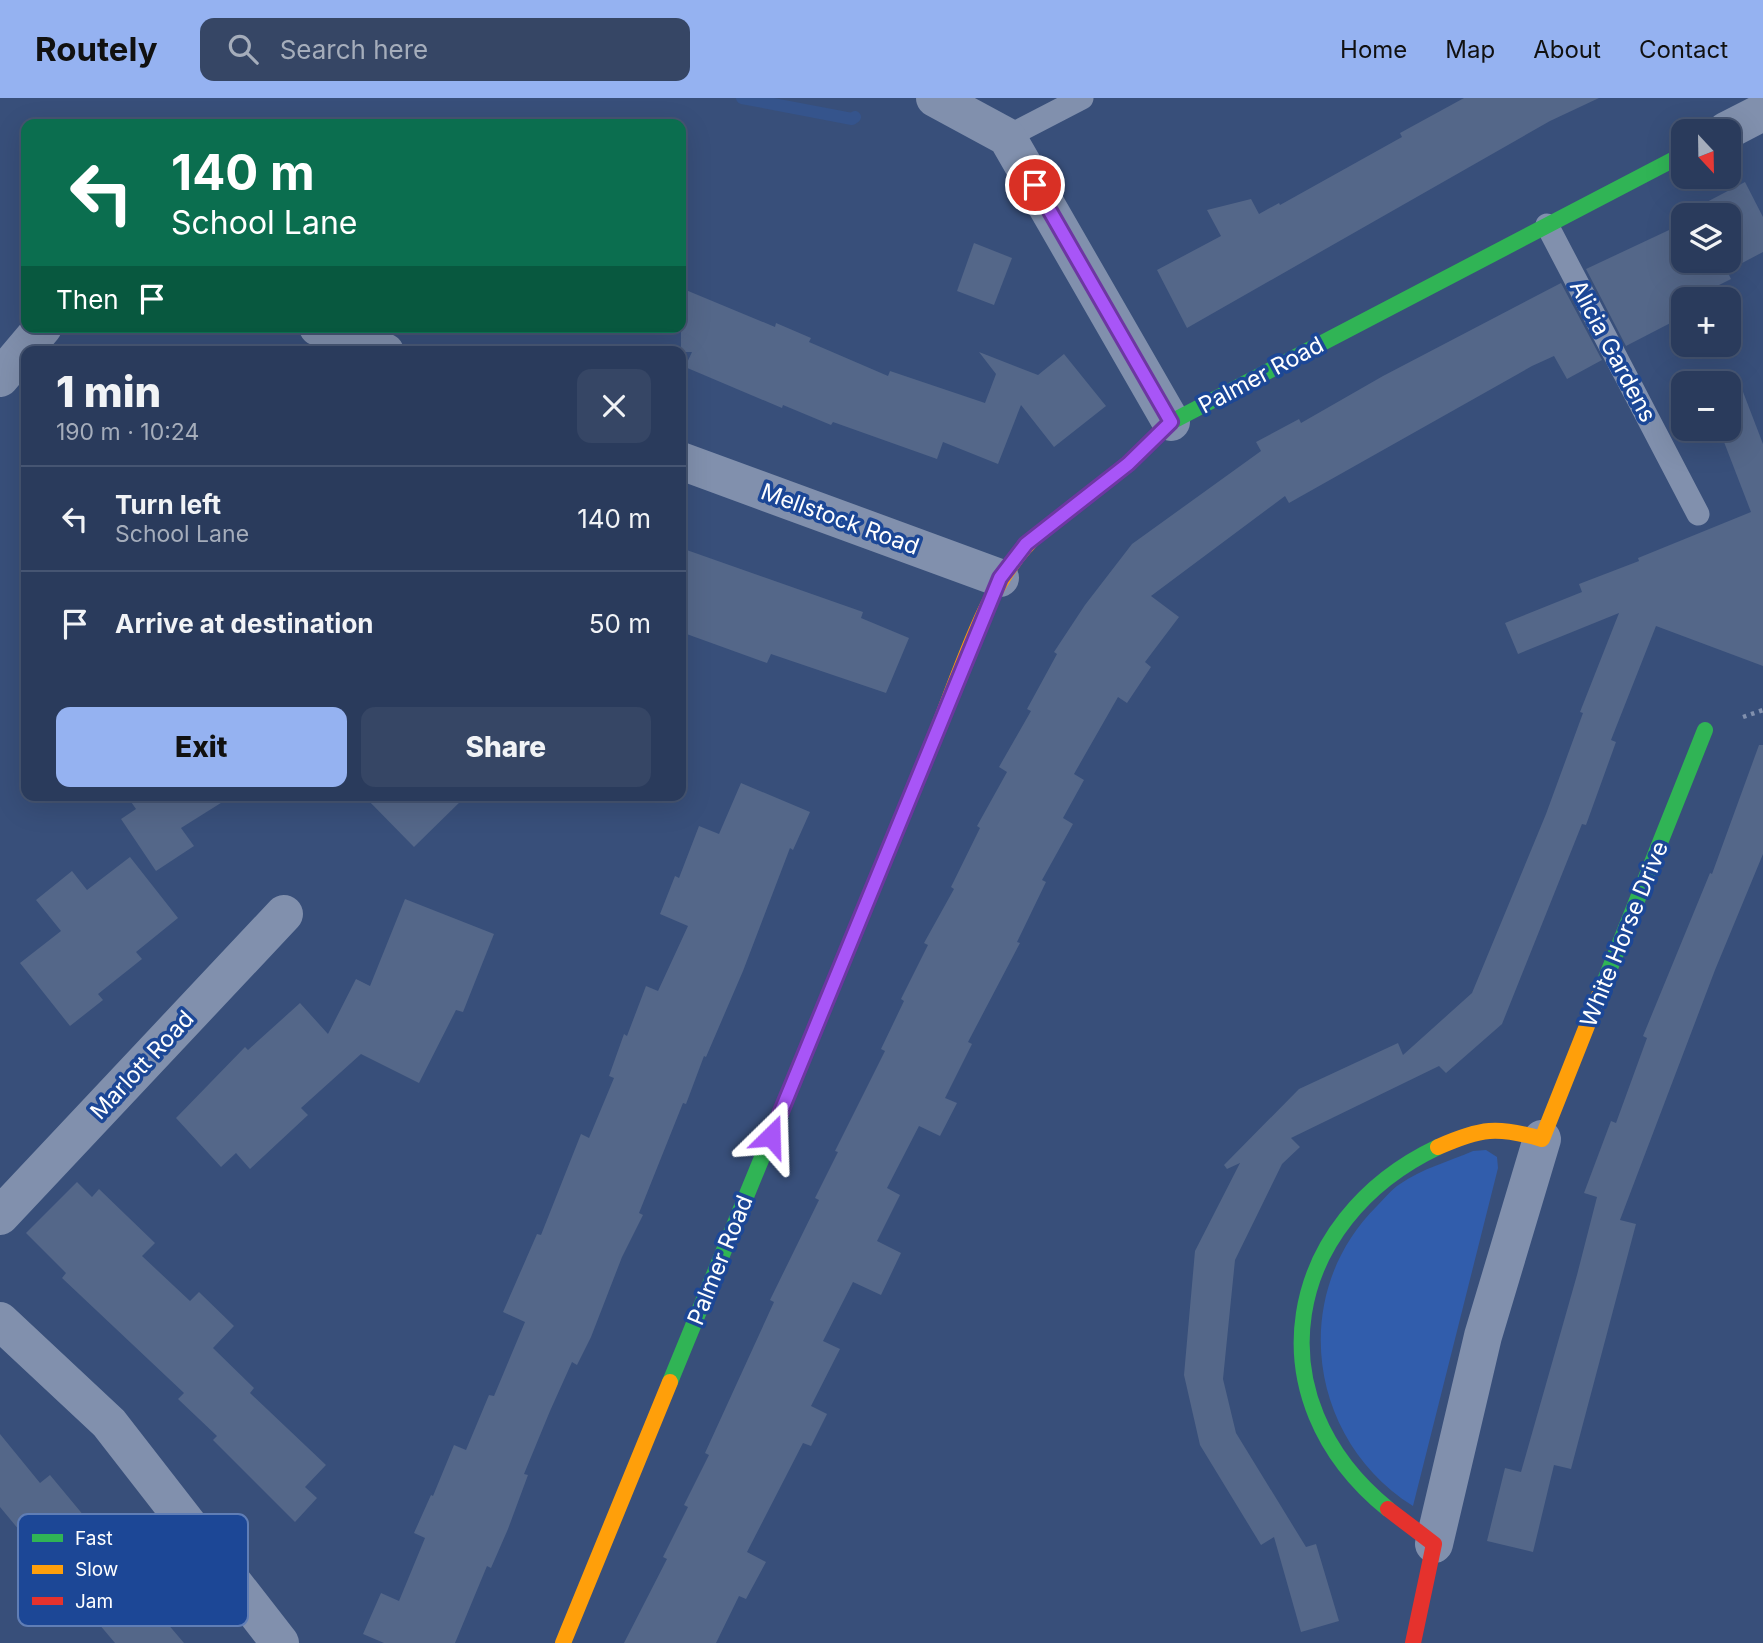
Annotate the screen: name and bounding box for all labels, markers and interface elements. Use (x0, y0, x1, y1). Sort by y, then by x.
search box (200, 18, 690, 81)
text: Routely (35, 29, 158, 69)
icon: search (224, 30, 262, 68)
text: Search here (280, 34, 428, 65)
text: Home (1340, 35, 1407, 64)
text: Map (1445, 35, 1495, 64)
text: About (1533, 35, 1601, 64)
text: Contact (1639, 35, 1728, 64)
north arrow (1671, 119, 1741, 189)
map controls (1671, 119, 1741, 441)
text: 140 m (171, 143, 315, 202)
icon: left (56, 147, 147, 238)
pin (1005, 155, 1065, 215)
icon: arrive (1016, 166, 1054, 204)
text: School Lane (171, 203, 357, 242)
button: layers (1671, 203, 1741, 273)
street label: Alicia Gardens (1564, 275, 1662, 427)
icon: arrive (133, 280, 171, 318)
text: Then (56, 284, 119, 315)
button: + (1671, 287, 1741, 357)
street label: Palmer Road (1194, 330, 1328, 420)
text: 1 min (56, 366, 161, 417)
button: close (577, 369, 651, 443)
button: − (1671, 371, 1741, 441)
text: 190 m · 10:24 (56, 418, 199, 446)
street label: Mellstock Road (757, 477, 923, 561)
text: Turn left (115, 489, 221, 520)
icon: left (56, 500, 94, 538)
text: 140 m (577, 503, 651, 534)
text: School Lane (115, 520, 249, 548)
icon: arrive (56, 605, 94, 643)
text: Arrive at destination (115, 608, 374, 639)
text: 50 m (589, 608, 651, 639)
button: Exit (56, 707, 347, 787)
button: Share (361, 707, 651, 787)
street label: White Horse Drive (1574, 837, 1674, 1031)
street label: Marlott Road (85, 1005, 199, 1125)
position arrow (734, 1099, 808, 1173)
street label: Palmer Road (681, 1191, 759, 1329)
legend (18, 1514, 248, 1626)
text: Fast (75, 1527, 113, 1550)
text: Slow (75, 1558, 118, 1581)
text: Jam (75, 1590, 113, 1613)

